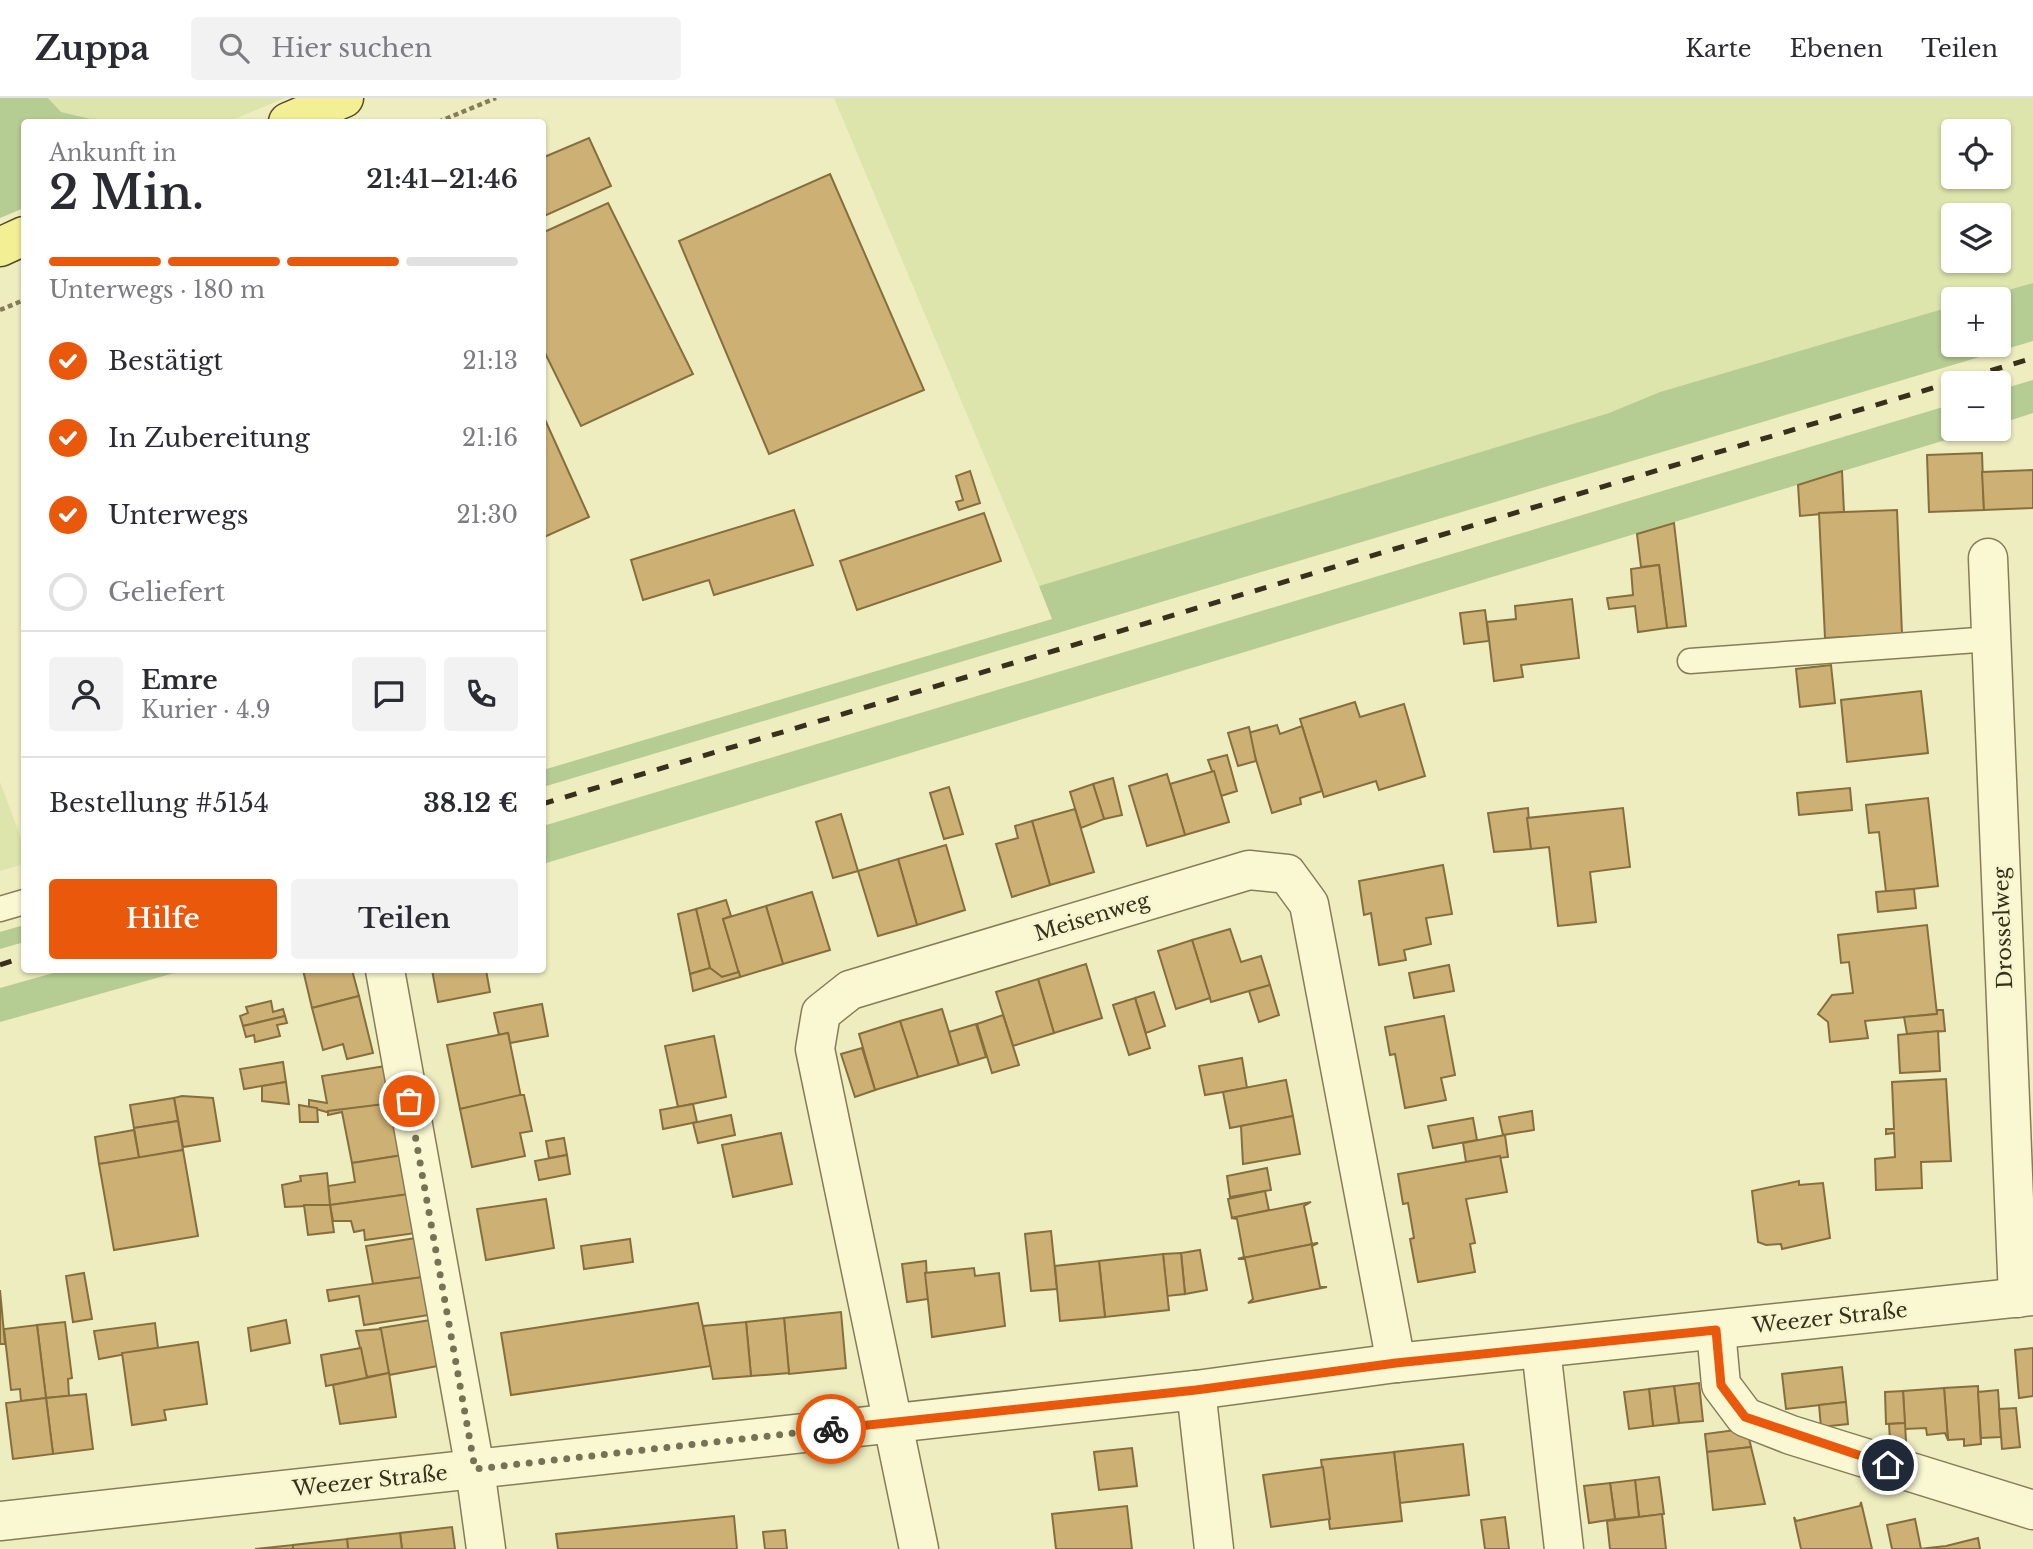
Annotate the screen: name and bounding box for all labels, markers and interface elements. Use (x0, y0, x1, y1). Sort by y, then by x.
search box (191, 17, 681, 80)
text: Zuppa (35, 28, 149, 69)
icon: search (215, 29, 253, 67)
text: Hier suchen (271, 32, 432, 64)
text: Karte (1685, 34, 1752, 63)
text: Ebenen (1790, 34, 1883, 63)
text: Teilen (1921, 34, 1998, 63)
map controls (1941, 119, 2011, 441)
button: locate (1941, 119, 2011, 189)
text: Ankunft in (49, 139, 177, 167)
text: 21:41–21:46 (366, 163, 518, 195)
text: 2 Min. (49, 164, 204, 221)
button: layers (1941, 203, 2011, 273)
text: Unterwegs · 180 m (49, 276, 265, 304)
button: + (1941, 287, 2011, 357)
icon: check (49, 342, 87, 380)
text: Bestätigt (108, 345, 223, 377)
text: 21:13 (463, 347, 518, 375)
button: − (1941, 371, 2011, 441)
icon: check (49, 419, 87, 457)
text: In Zubereitung (108, 422, 310, 454)
text: 21:16 (462, 424, 518, 452)
icon: check (49, 496, 87, 534)
text: Unterwegs (108, 499, 249, 531)
text: 21:30 (456, 501, 518, 529)
text: Geliefert (108, 576, 225, 608)
button: person (49, 657, 123, 731)
button: chat (352, 657, 426, 731)
button: phone (444, 657, 518, 731)
text: Emre (141, 664, 218, 696)
text: Kurier · 4.9 (141, 696, 271, 724)
text: Bestellung #5154 (49, 787, 269, 819)
text: 38.12 € (423, 787, 518, 819)
street label: Drosselweg (1988, 866, 2018, 989)
button: Hilfe (49, 879, 277, 959)
button: Teilen (291, 879, 518, 959)
street label: Meisenweg (1031, 887, 1153, 947)
pin (379, 1071, 439, 1131)
icon: bag (390, 1082, 428, 1120)
street label: Weezer Straße (1750, 1297, 1909, 1339)
courier (796, 1394, 866, 1464)
icon: bike (812, 1410, 850, 1448)
pin (1858, 1435, 1918, 1495)
icon: home (1869, 1446, 1907, 1484)
street label: Weezer Straße (290, 1460, 449, 1502)

